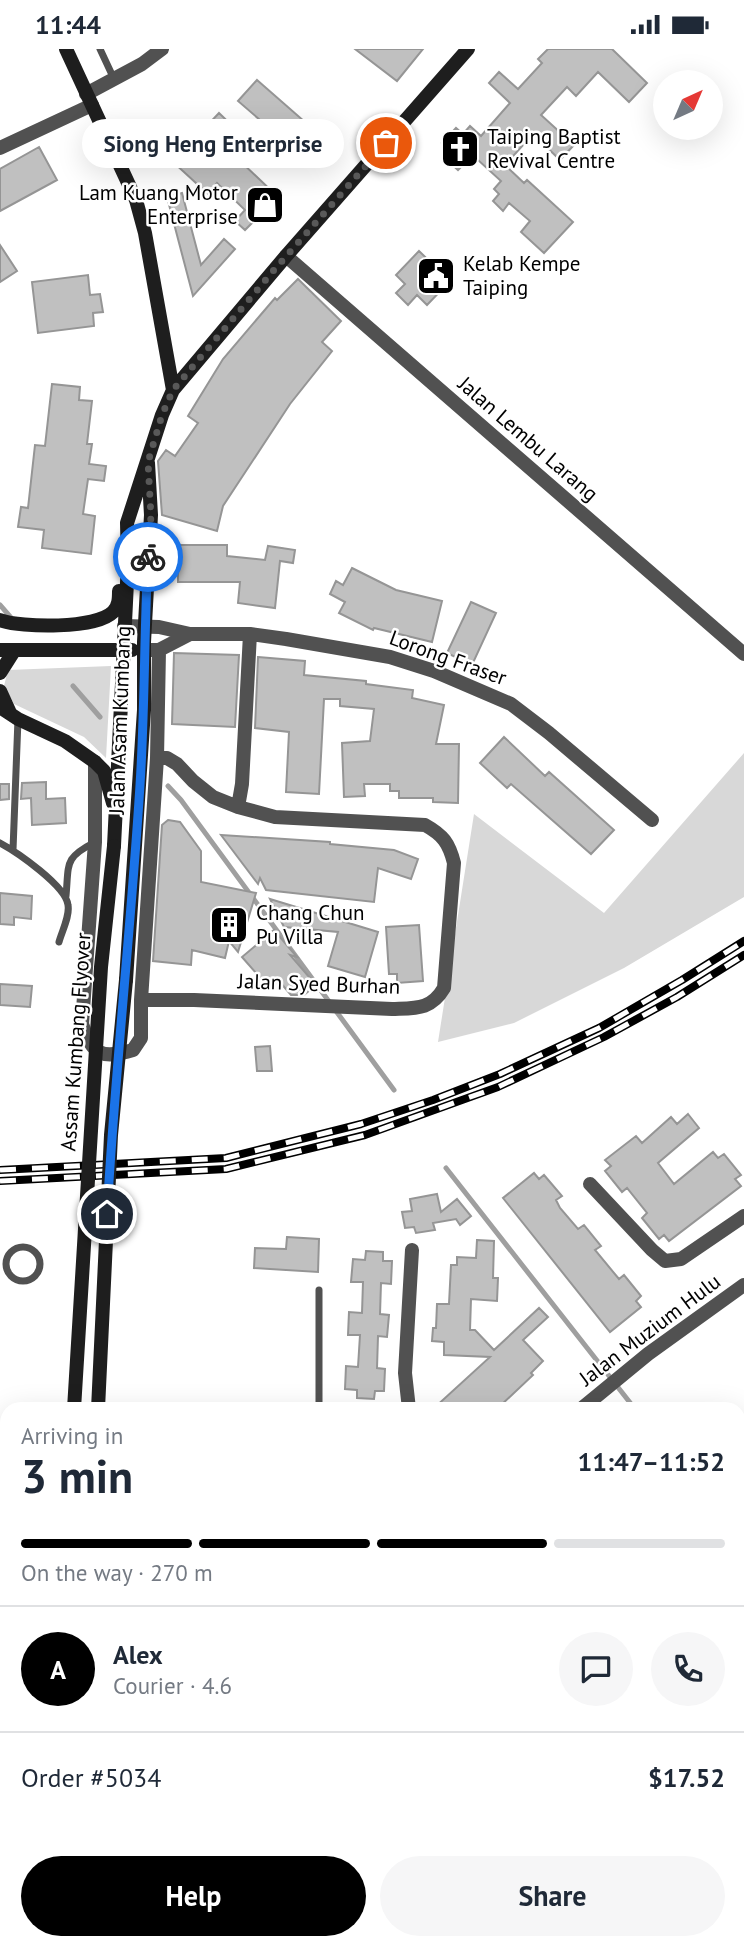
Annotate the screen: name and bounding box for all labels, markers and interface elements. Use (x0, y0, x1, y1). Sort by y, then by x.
text: 11:44 (35, 8, 101, 41)
north arrow (653, 70, 723, 140)
map controls (653, 70, 723, 140)
pin (356, 113, 416, 173)
callout: Siong Heng Enterprise (82, 119, 344, 168)
place label: Taiping Baptist Revival Centre (487, 123, 621, 174)
icon: bag (367, 124, 405, 162)
church icon: Taiping Baptist Revival Centre (439, 128, 481, 170)
text: Siong Heng Enterprise (103, 129, 323, 158)
place label: Lam Kuang Motor Enterprise (79, 179, 238, 230)
shop icon: Lam Kuang Motor Enterprise (244, 184, 286, 226)
place label: Kelab Kempe Taiping (463, 250, 581, 301)
public building icon: Kelab Kempe Taiping (415, 255, 457, 297)
street label: Jalan Lembu Larang (452, 370, 604, 507)
courier (113, 522, 183, 592)
icon: bike (129, 538, 167, 576)
street label: Lorong Fraser (386, 624, 510, 691)
street label: Jalan Asam Kumbang (103, 625, 136, 816)
place label: Chang Chun Pu Villa (256, 899, 365, 950)
building icon: Chang Chun Pu Villa (208, 904, 250, 946)
street label: Assam Kumbang Flyover (54, 932, 97, 1152)
street label: Jalan Syed Burhan (236, 967, 401, 1000)
pin (77, 1184, 137, 1244)
icon: home (88, 1195, 126, 1233)
street label: Jalan Muzium Hulu (573, 1268, 726, 1392)
text: Arriving in (21, 1421, 123, 1450)
text: 11:47–11:52 (578, 1445, 725, 1478)
text: 3 min (21, 1446, 133, 1506)
text: On the way · 270 m (21, 1558, 213, 1587)
button: chat (559, 1632, 633, 1706)
button: phone (651, 1632, 725, 1706)
text: Alex (113, 1638, 163, 1671)
text: A (50, 1653, 66, 1686)
text: Courier · 4.6 (113, 1671, 232, 1700)
text: Order #5034 (21, 1761, 161, 1794)
text: $17.52 (648, 1761, 725, 1794)
button: Help (21, 1856, 366, 1936)
button: Share (380, 1856, 725, 1936)

